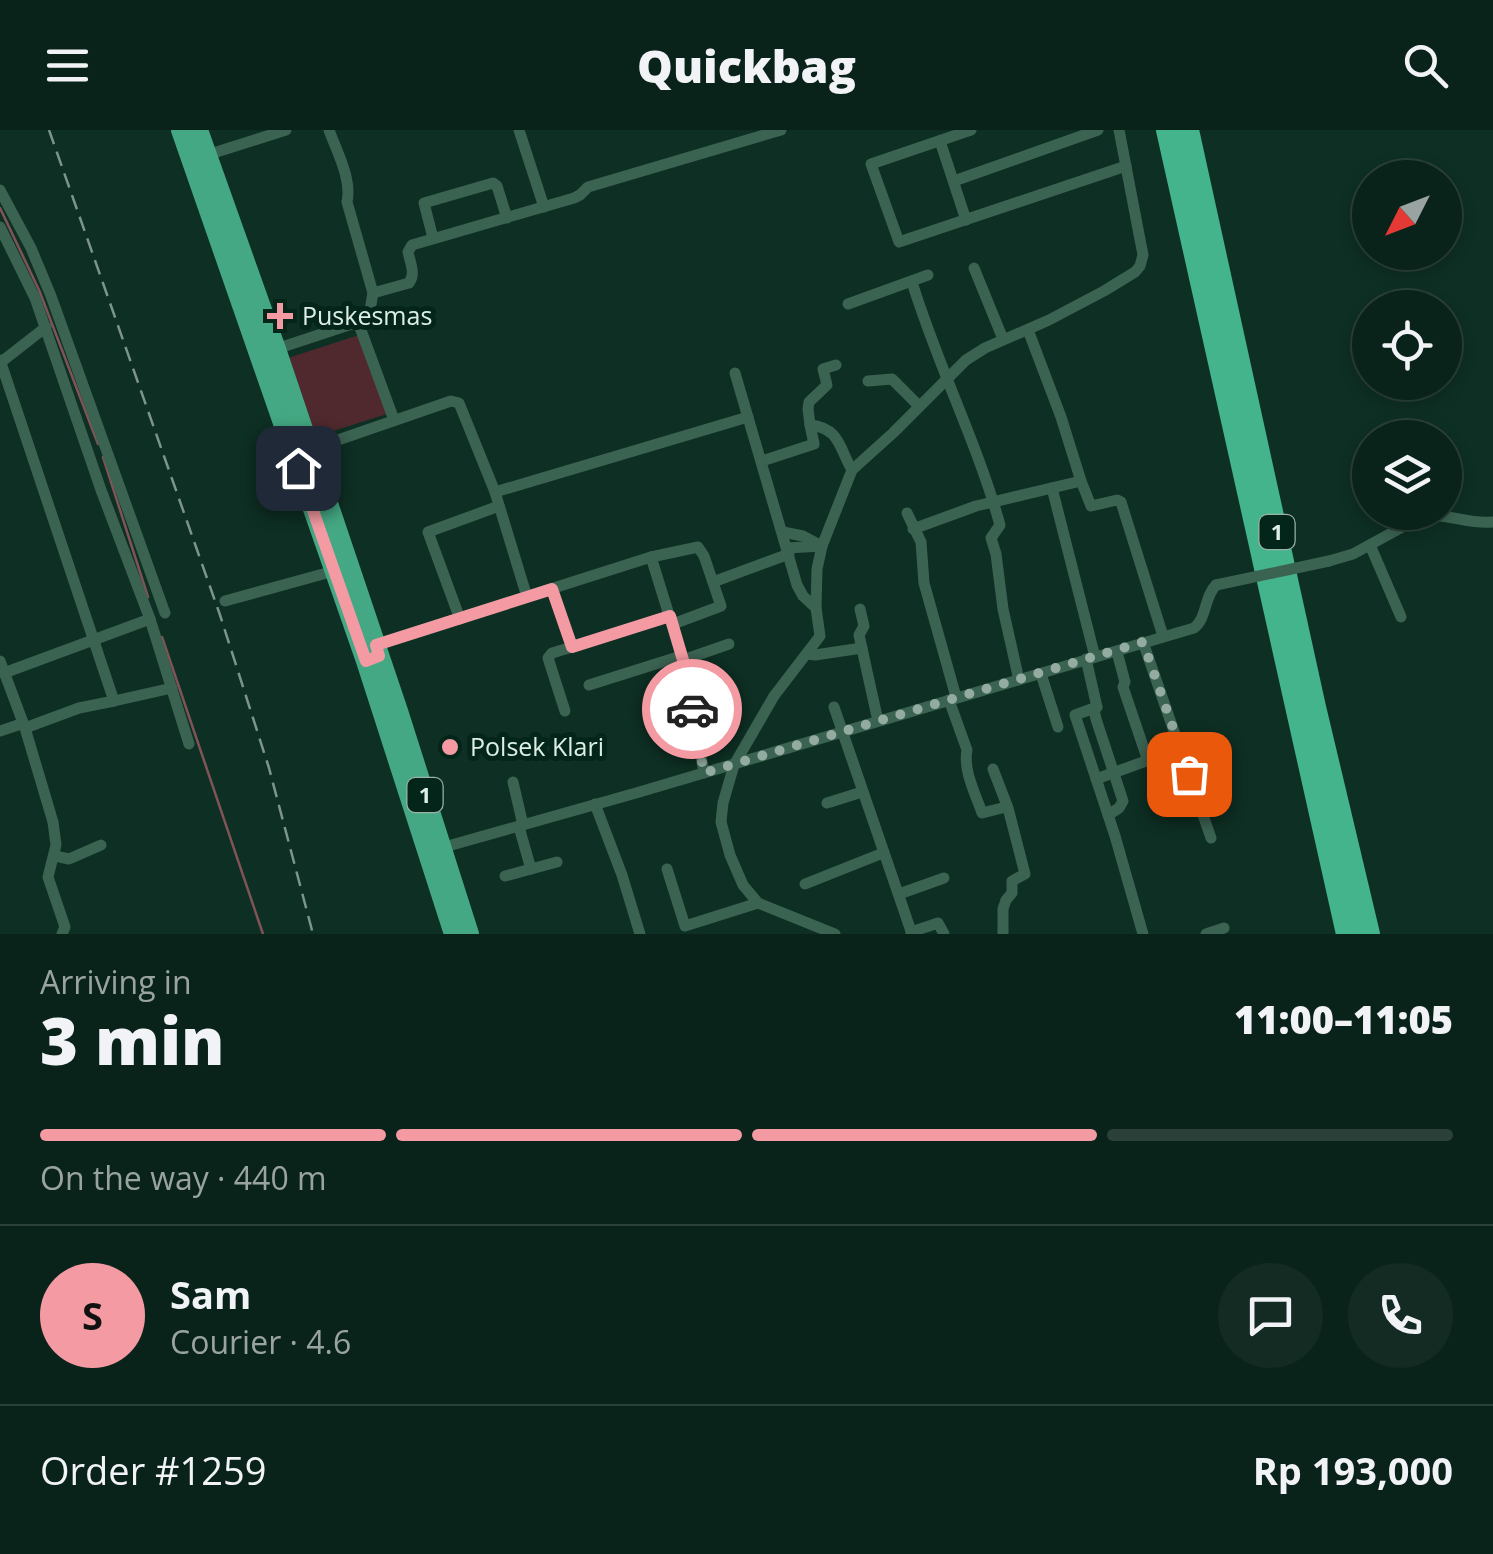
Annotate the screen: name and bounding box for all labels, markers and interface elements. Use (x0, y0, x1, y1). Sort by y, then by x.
text: Quickbag (637, 35, 856, 96)
icon: menu (40, 38, 95, 93)
icon: search (1398, 38, 1453, 93)
north arrow (1352, 160, 1462, 270)
map controls (1352, 160, 1462, 530)
button: locate (1352, 290, 1462, 400)
place label: Puskesmas (302, 298, 432, 332)
marker: Puskesmas (267, 303, 293, 329)
button: layers (1352, 420, 1462, 530)
pin (256, 426, 341, 511)
icon: home (271, 441, 326, 496)
road number: 1 (1260, 515, 1294, 549)
courier (642, 659, 742, 759)
icon: car (665, 682, 720, 737)
place label: Polsek Klari (470, 729, 604, 763)
pin (1147, 732, 1232, 817)
marker: Polsek Klari (439, 736, 461, 758)
icon: bag (1162, 747, 1217, 802)
road number: 1 (408, 778, 442, 812)
text: Arriving in (40, 960, 192, 1003)
text: 11:00–11:05 (1234, 993, 1453, 1045)
text: 3 min (40, 996, 225, 1084)
text: On the way · 440 m (40, 1156, 327, 1199)
button: chat (1218, 1263, 1323, 1368)
button: phone (1348, 1263, 1453, 1368)
text: Sam (170, 1268, 251, 1320)
text: S (82, 1289, 103, 1341)
text: Courier · 4.6 (170, 1320, 351, 1363)
text: Order #1259 (40, 1444, 267, 1496)
text: Rp 193,000 (1253, 1444, 1453, 1496)

